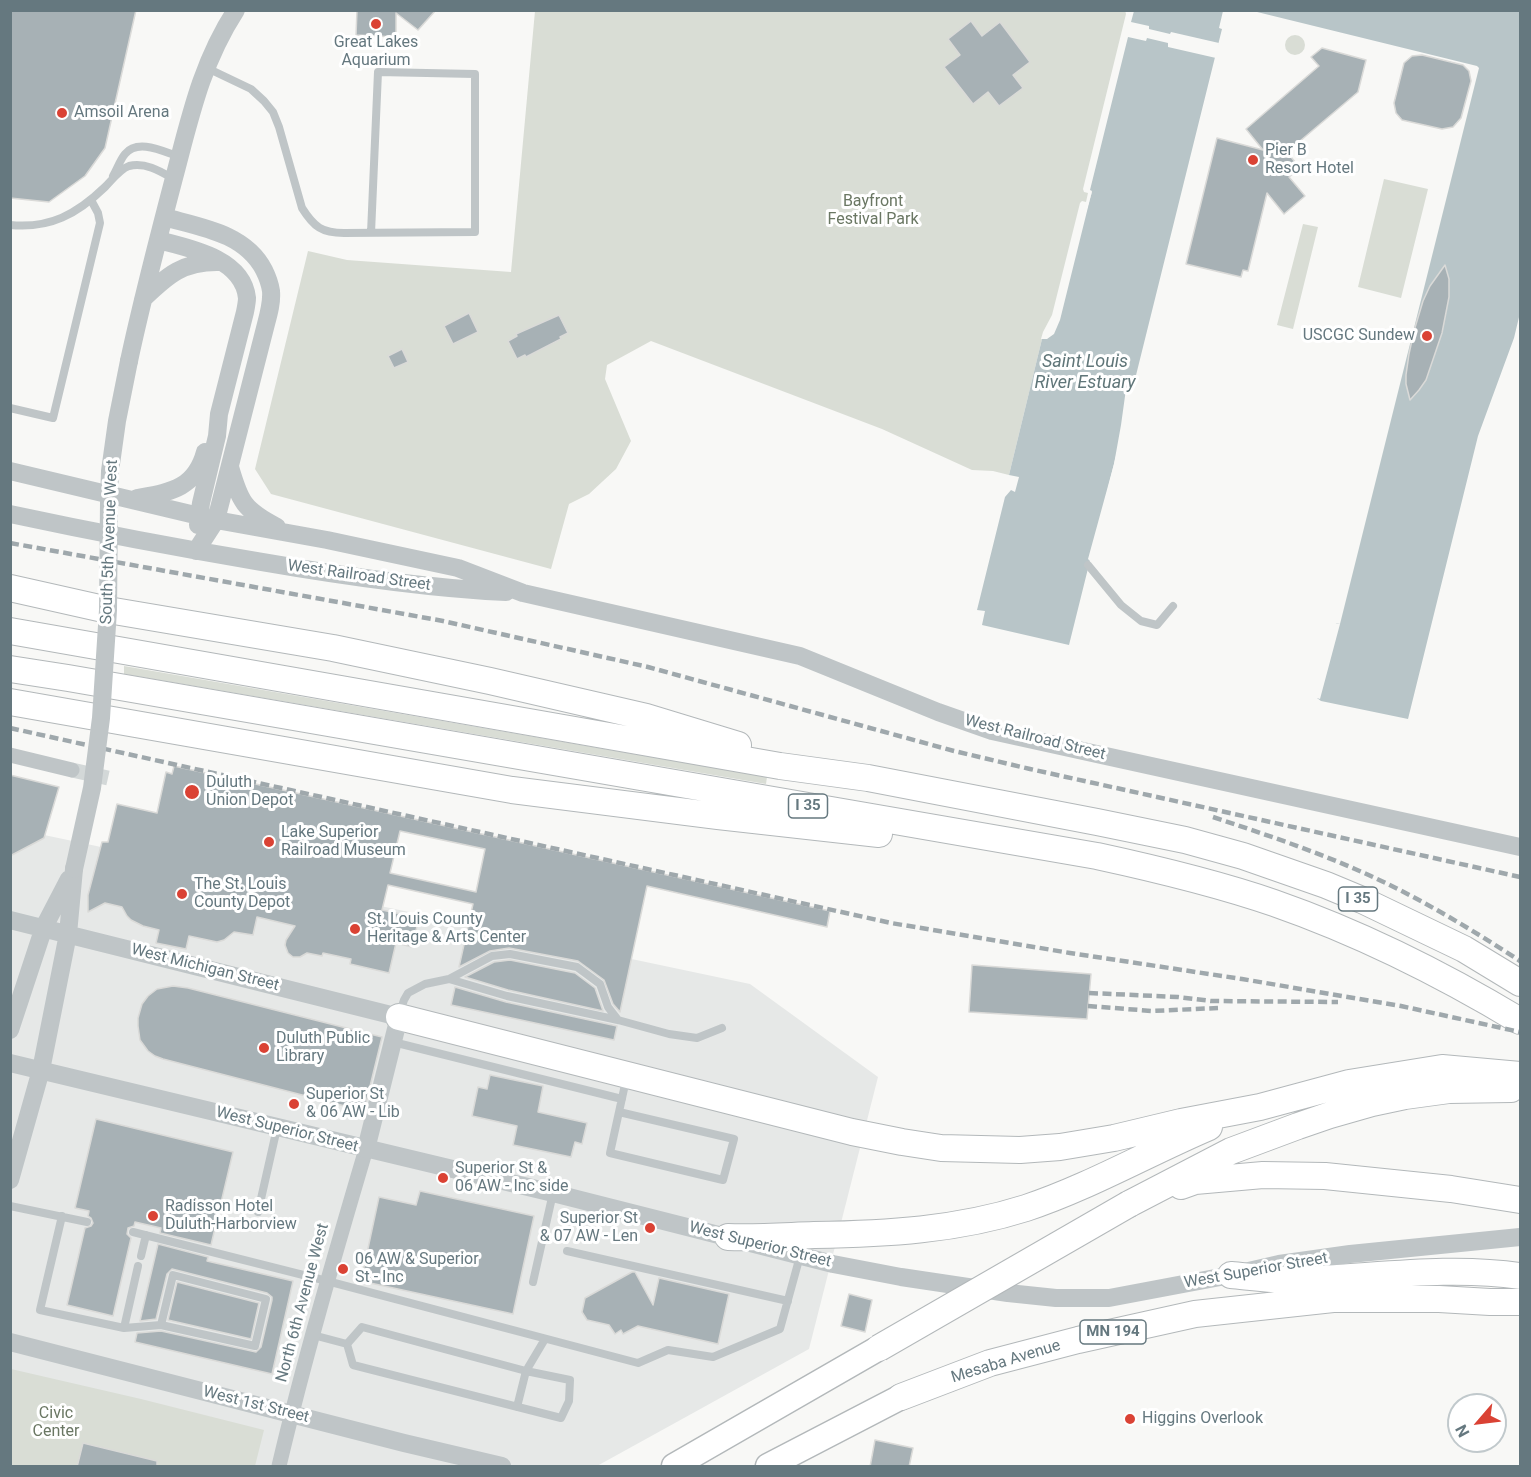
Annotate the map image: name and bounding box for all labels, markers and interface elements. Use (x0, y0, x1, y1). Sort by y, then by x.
marker: Great Lakes Aquarium (369, 17, 383, 31)
place label: Great Lakes Aquarium (334, 33, 418, 71)
place label: Amsoil Arena (74, 103, 169, 123)
marker: Amsoil Arena (55, 106, 69, 120)
place label: Pier B Resort Hotel (1265, 141, 1354, 179)
marker: Pier B Resort Hotel (1246, 153, 1260, 167)
park label: Bayfront Festival Park (828, 192, 918, 230)
place label: USCGC Sundew (1303, 326, 1415, 346)
marker: USCGC Sundew (1420, 329, 1434, 343)
water label: Saint Louis River Estuary (1034, 351, 1136, 394)
street label: South 5th Avenue West (98, 459, 122, 625)
street label: West Railroad Street (286, 556, 432, 596)
street label: West Railroad Street (963, 711, 1107, 765)
place label: Duluth Union Depot (206, 773, 293, 811)
marker: Duluth Union Depot (183, 783, 201, 801)
road number: I 35 (788, 794, 828, 818)
place label: Lake Superior Railroad Museum (281, 823, 406, 861)
marker: Lake Superior Railroad Museum (262, 835, 276, 849)
place label: The St. Louis County Depot (194, 875, 290, 913)
marker: The St. Louis County Depot (175, 887, 189, 901)
road number: I 35 (1338, 887, 1378, 911)
place label: St. Louis County Heritage & Arts Center (367, 910, 526, 948)
marker: St. Louis County Heritage & Arts Center (348, 922, 362, 936)
street label: West Michigan Street (129, 940, 281, 996)
place label: Duluth Public Library (276, 1029, 370, 1067)
marker: Duluth Public Library (257, 1041, 271, 1055)
place label: Superior St & 06 AW - Lib (306, 1085, 400, 1123)
marker: Superior St & 06 AW - Lib (287, 1097, 301, 1111)
street label: West Superior Street (214, 1103, 360, 1157)
place label: Superior St & 06 AW - Inc side (455, 1159, 569, 1197)
marker: Superior St & 06 AW - Inc side (436, 1171, 450, 1185)
place label: Radisson Hotel Duluth-Harborview (165, 1197, 297, 1235)
marker: Radisson Hotel Duluth-Harborview (146, 1209, 160, 1223)
place label: Superior St & 07 AW - Len (540, 1209, 638, 1247)
street label: West Superior Street (687, 1218, 833, 1272)
marker: Superior St & 07 AW - Len (643, 1221, 657, 1235)
street label: North 6th Avenue West (273, 1222, 333, 1384)
street label: West Superior Street (1183, 1249, 1329, 1293)
place label: 06 AW & Superior St - Inc (355, 1250, 479, 1288)
marker: 06 AW & Superior St - Inc (336, 1262, 350, 1276)
road number: MN 194 (1080, 1320, 1146, 1344)
street label: Mesaba Avenue (949, 1336, 1063, 1388)
street label: West 1st Street (201, 1383, 311, 1427)
north arrow (1447, 1393, 1507, 1453)
park label: Civic Center (33, 1404, 79, 1442)
place label: Higgins Overlook (1142, 1409, 1263, 1429)
marker: Higgins Overlook (1123, 1412, 1137, 1426)
text: N (1451, 1421, 1473, 1440)

